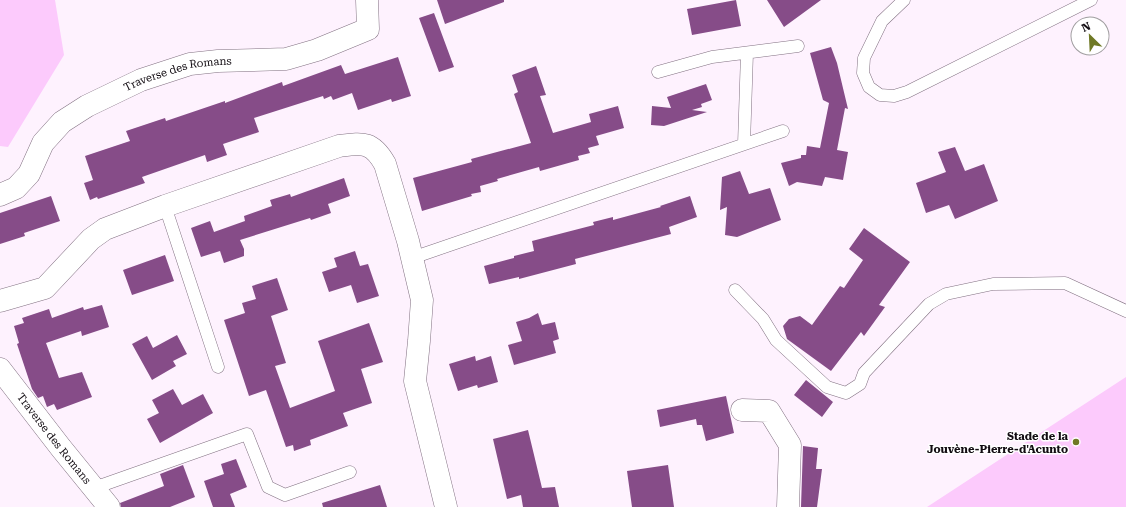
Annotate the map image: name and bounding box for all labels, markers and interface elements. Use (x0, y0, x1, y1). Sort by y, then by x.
north arrow (1070, 16, 1110, 56)
text: N (1080, 19, 1093, 35)
street label: Traverse des Romans (122, 54, 232, 94)
street label: Traverse des Romans (14, 390, 94, 486)
place label: Stade de la Jouvène-Pierre-d'Acunto (927, 430, 1069, 456)
marker: Stade de la Jouvène-Pierre-d'Acunto (1071, 437, 1081, 447)

